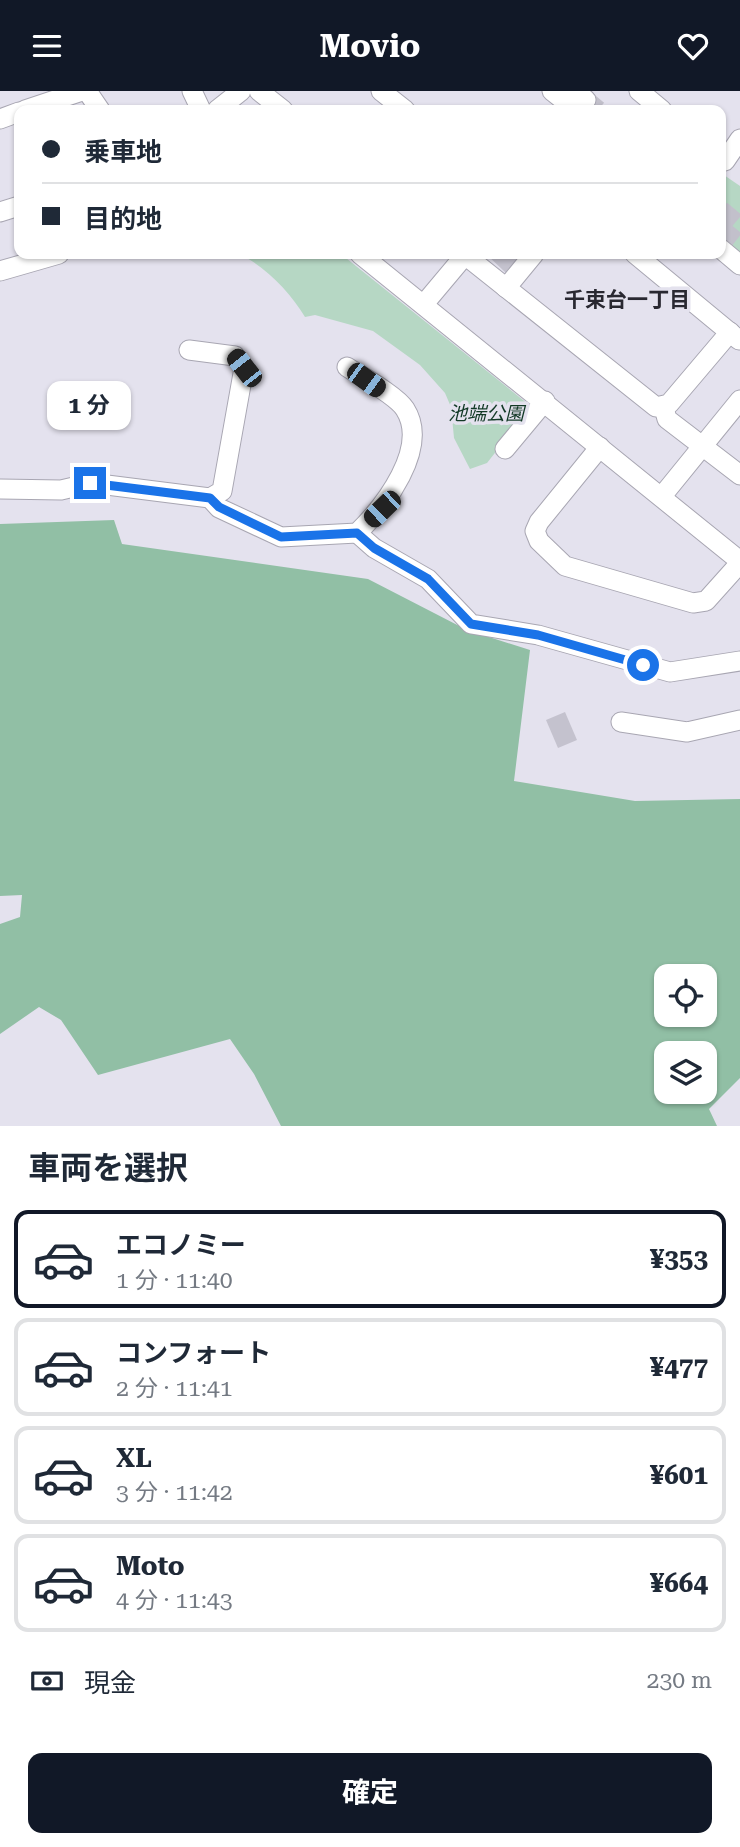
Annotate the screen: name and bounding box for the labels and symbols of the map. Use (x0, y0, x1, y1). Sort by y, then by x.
district label: 千束台一丁目 (564, 288, 690, 312)
car (223, 345, 266, 391)
car (343, 359, 390, 401)
callout: 1 分 (48, 381, 132, 431)
park label: 池端公園 (448, 402, 527, 425)
route end (74, 467, 106, 499)
car (360, 487, 405, 531)
route start (627, 649, 659, 681)

